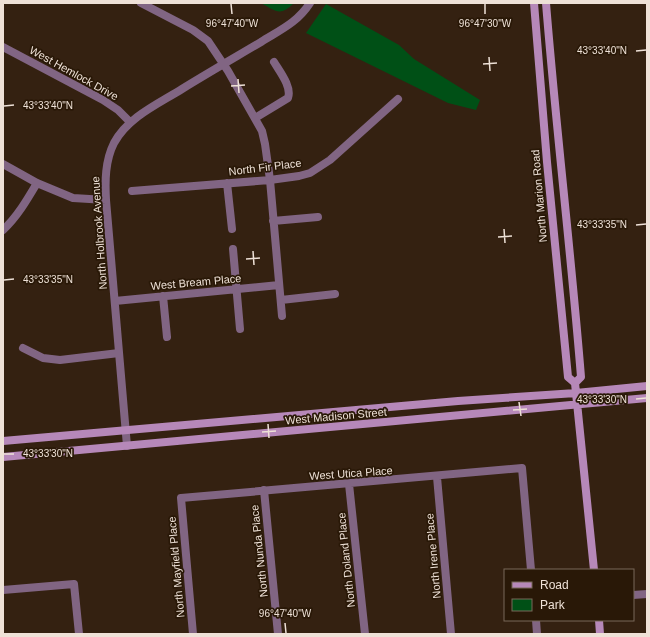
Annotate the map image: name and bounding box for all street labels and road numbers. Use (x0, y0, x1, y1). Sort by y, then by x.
street label: West Hemlock Drive (28, 44, 120, 102)
street label: North Marion Road (529, 149, 549, 243)
street label: North Fir Place (228, 157, 302, 177)
street label: North Holbrook Avenue (89, 176, 109, 290)
street label: West Bream Place (150, 272, 242, 292)
street label: West Madison Street (285, 406, 387, 426)
street label: West Utica Place (309, 464, 393, 482)
street label: North Nunda Place (248, 504, 270, 598)
street label: North Doland Place (335, 512, 357, 608)
street label: North Irene Place (423, 513, 443, 599)
street label: North Mayfield Place (166, 516, 186, 618)

